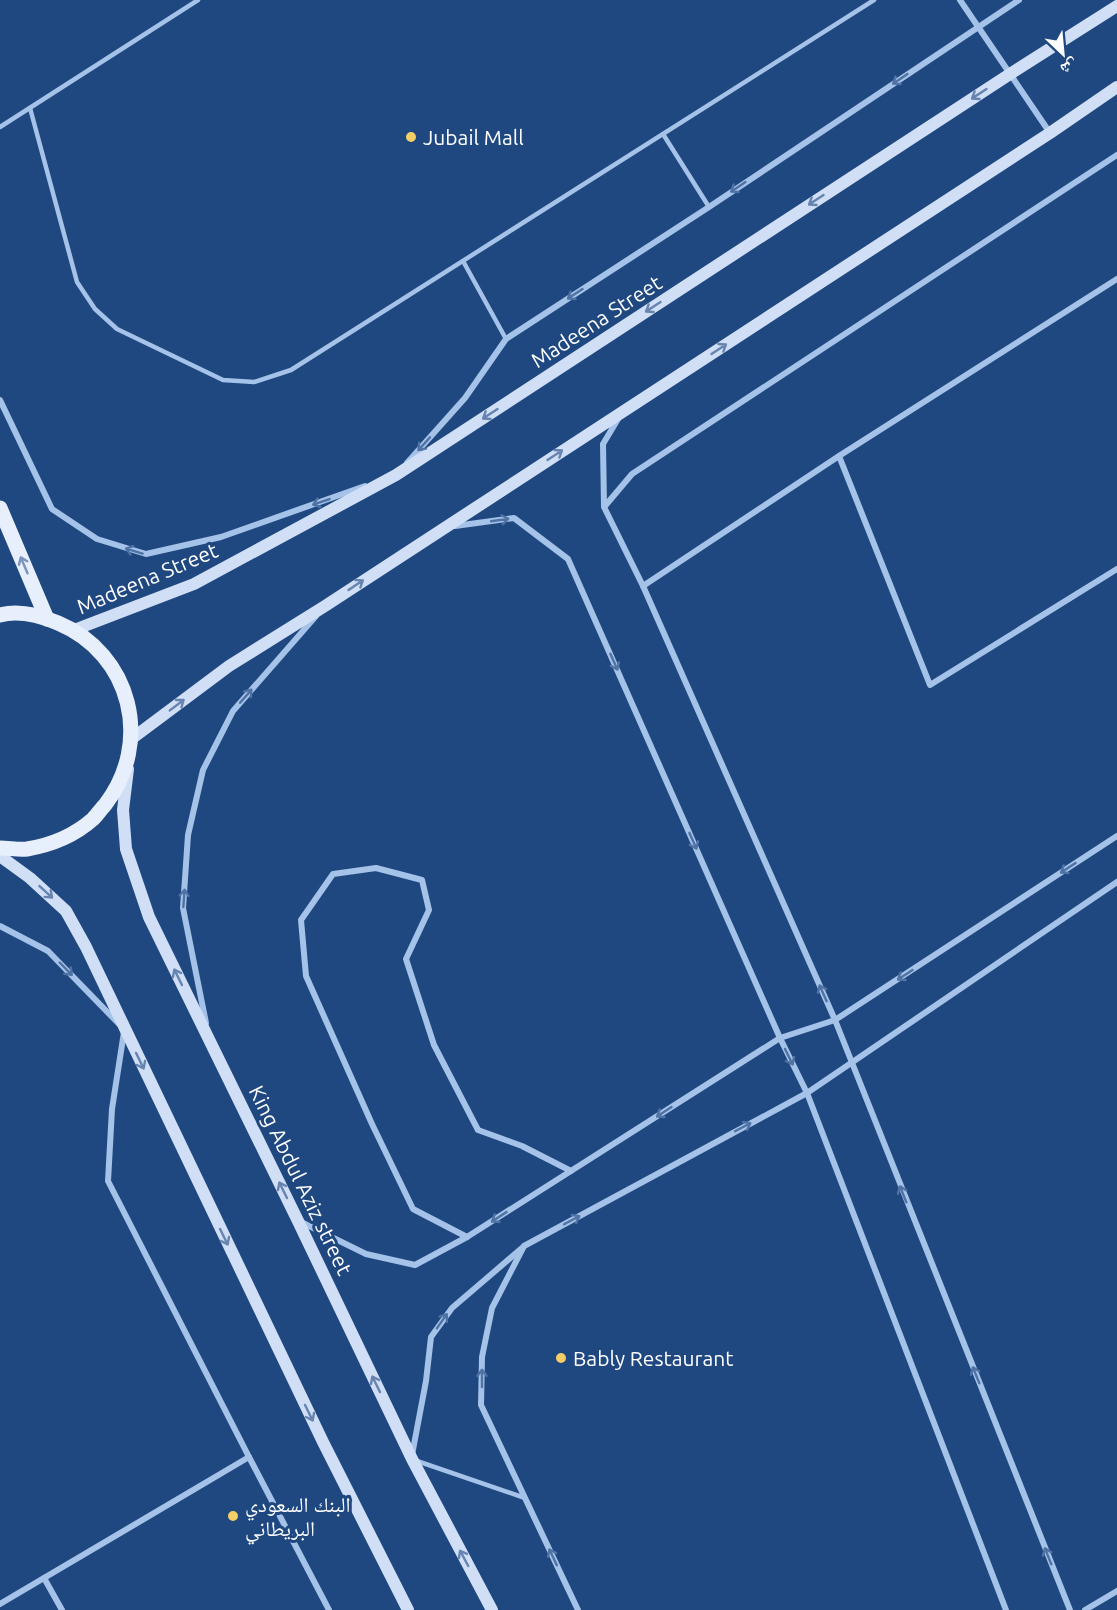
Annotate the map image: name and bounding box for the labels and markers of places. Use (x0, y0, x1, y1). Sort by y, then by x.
place label: Jubail Mall (423, 125, 524, 149)
marker: Jubail Mall (404, 130, 418, 144)
place label: Bably Restaurant (573, 1346, 734, 1370)
marker: Bably Restaurant (554, 1351, 568, 1365)
place label: البنك السعودي البريطاني (245, 1492, 351, 1545)
marker: البنك السعودي البريطاني (226, 1509, 240, 1523)

